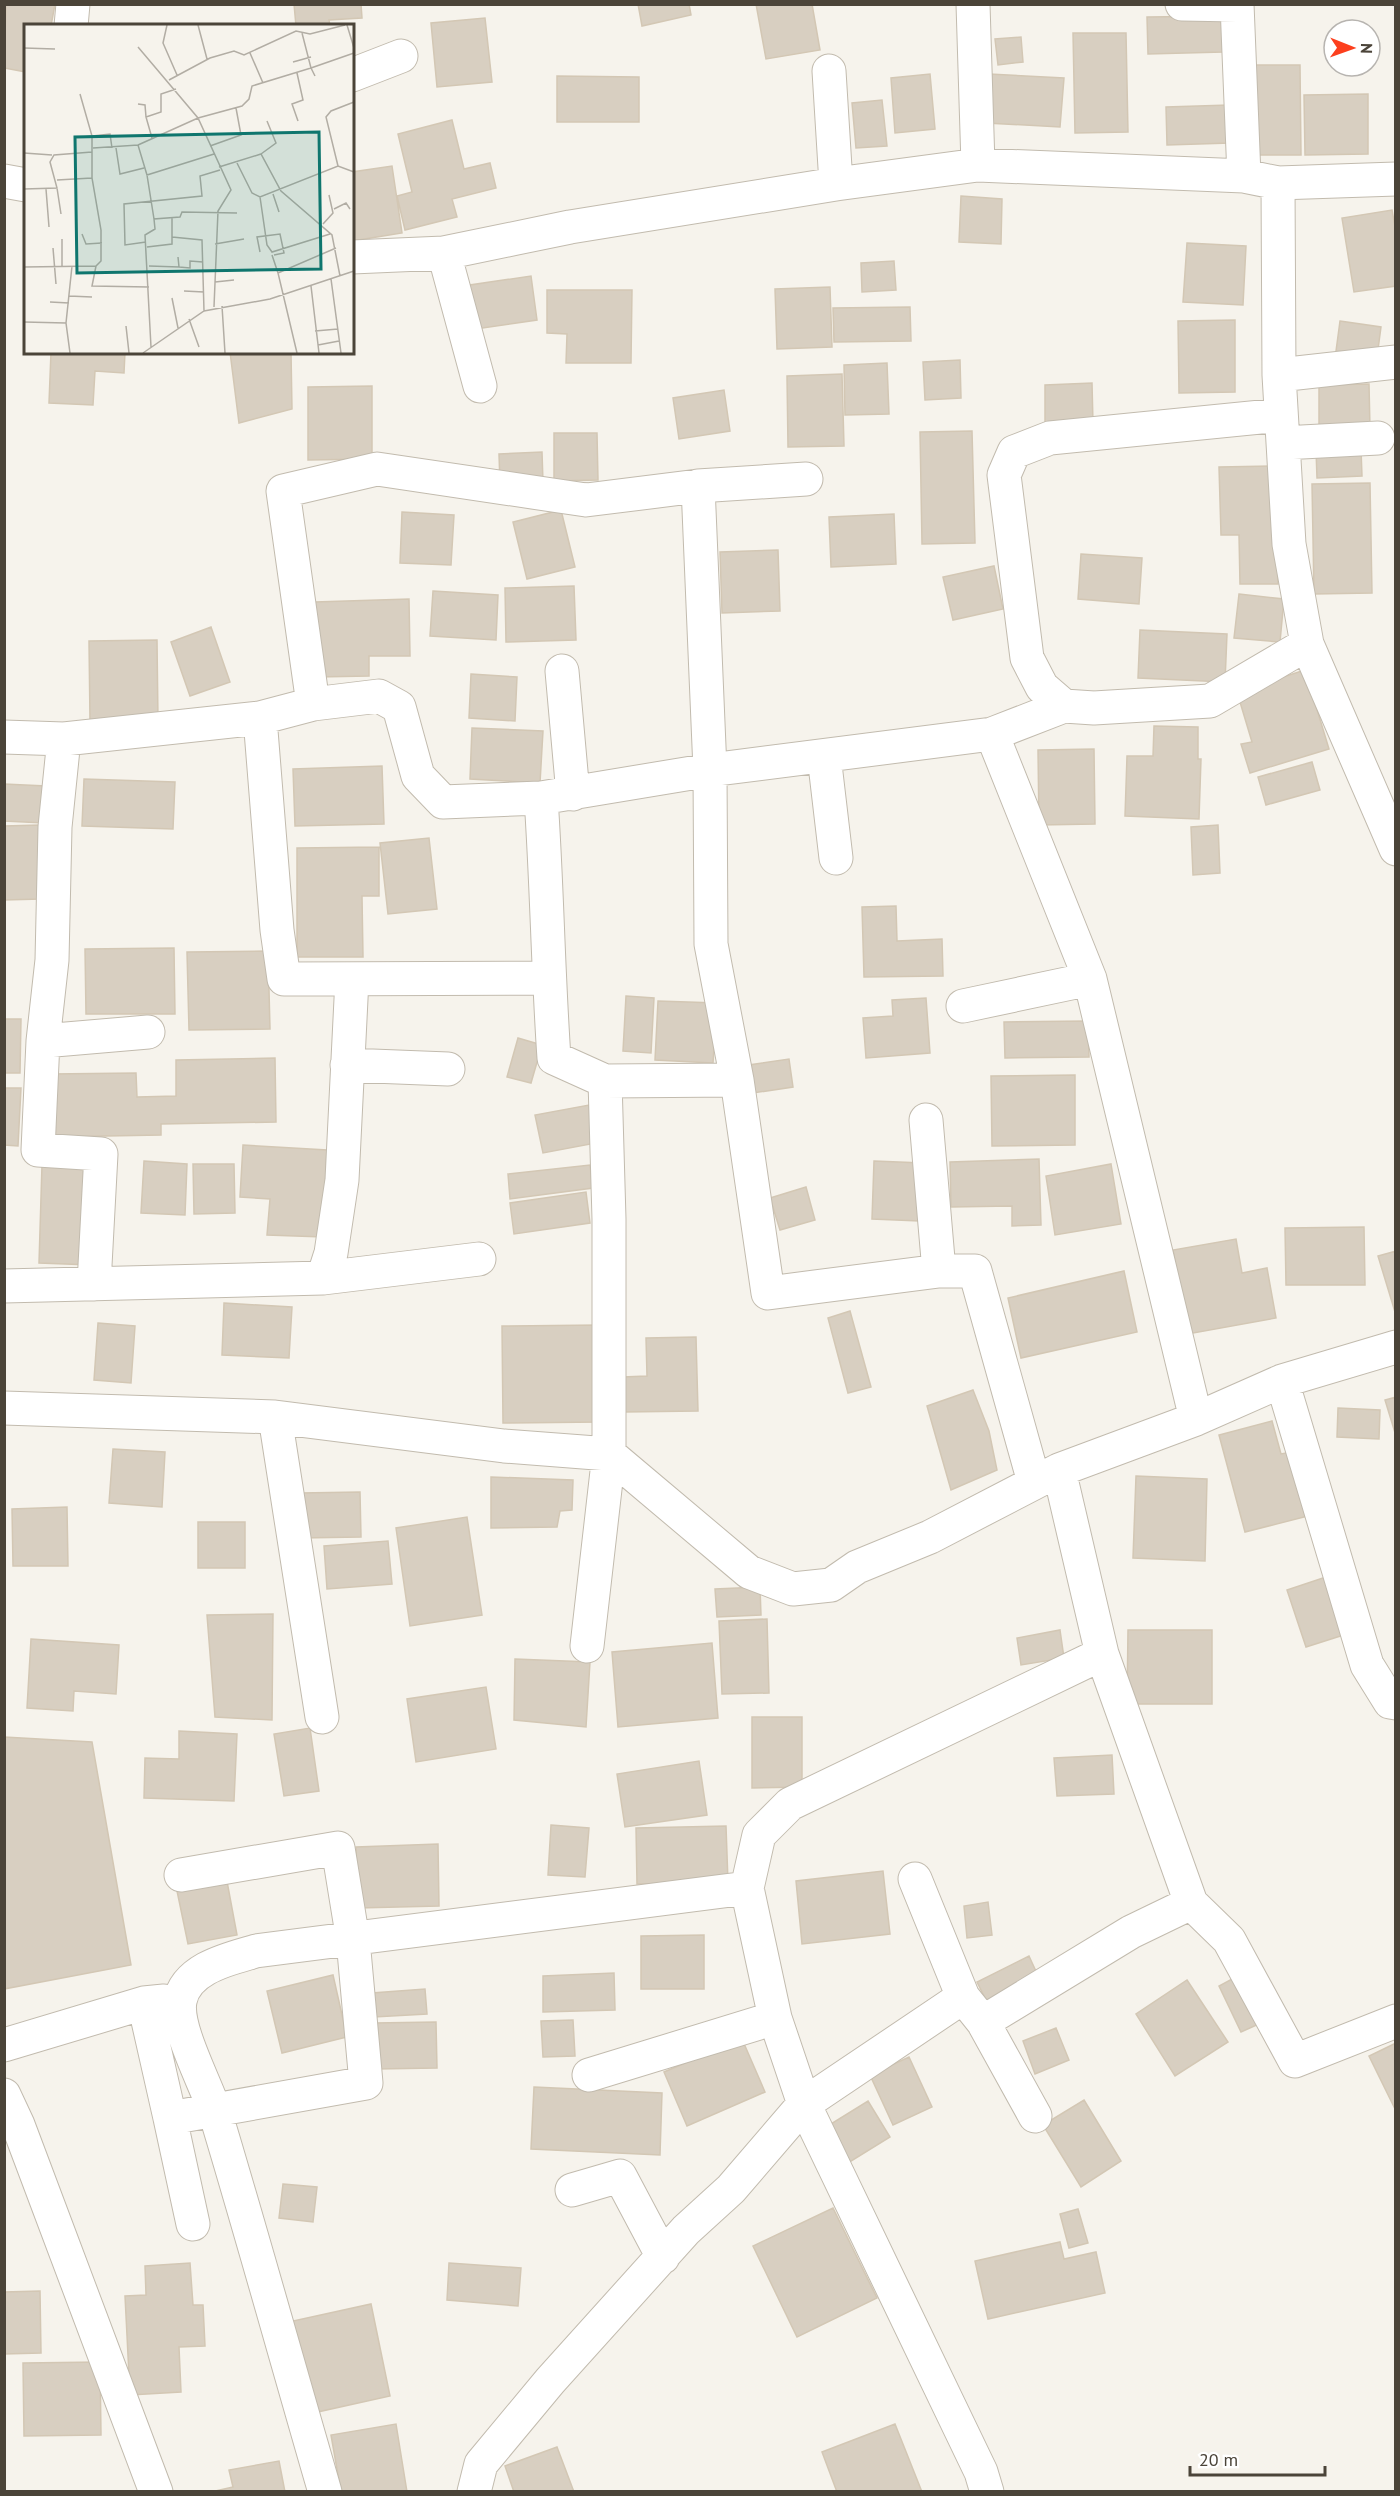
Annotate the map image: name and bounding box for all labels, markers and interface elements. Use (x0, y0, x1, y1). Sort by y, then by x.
north arrow (1322, 18, 1382, 78)
inset map (24, 24, 354, 354)
text: N (1357, 43, 1377, 54)
scale bar (1190, 2439, 1325, 2477)
text: 20 m (1199, 2448, 1238, 2471)

